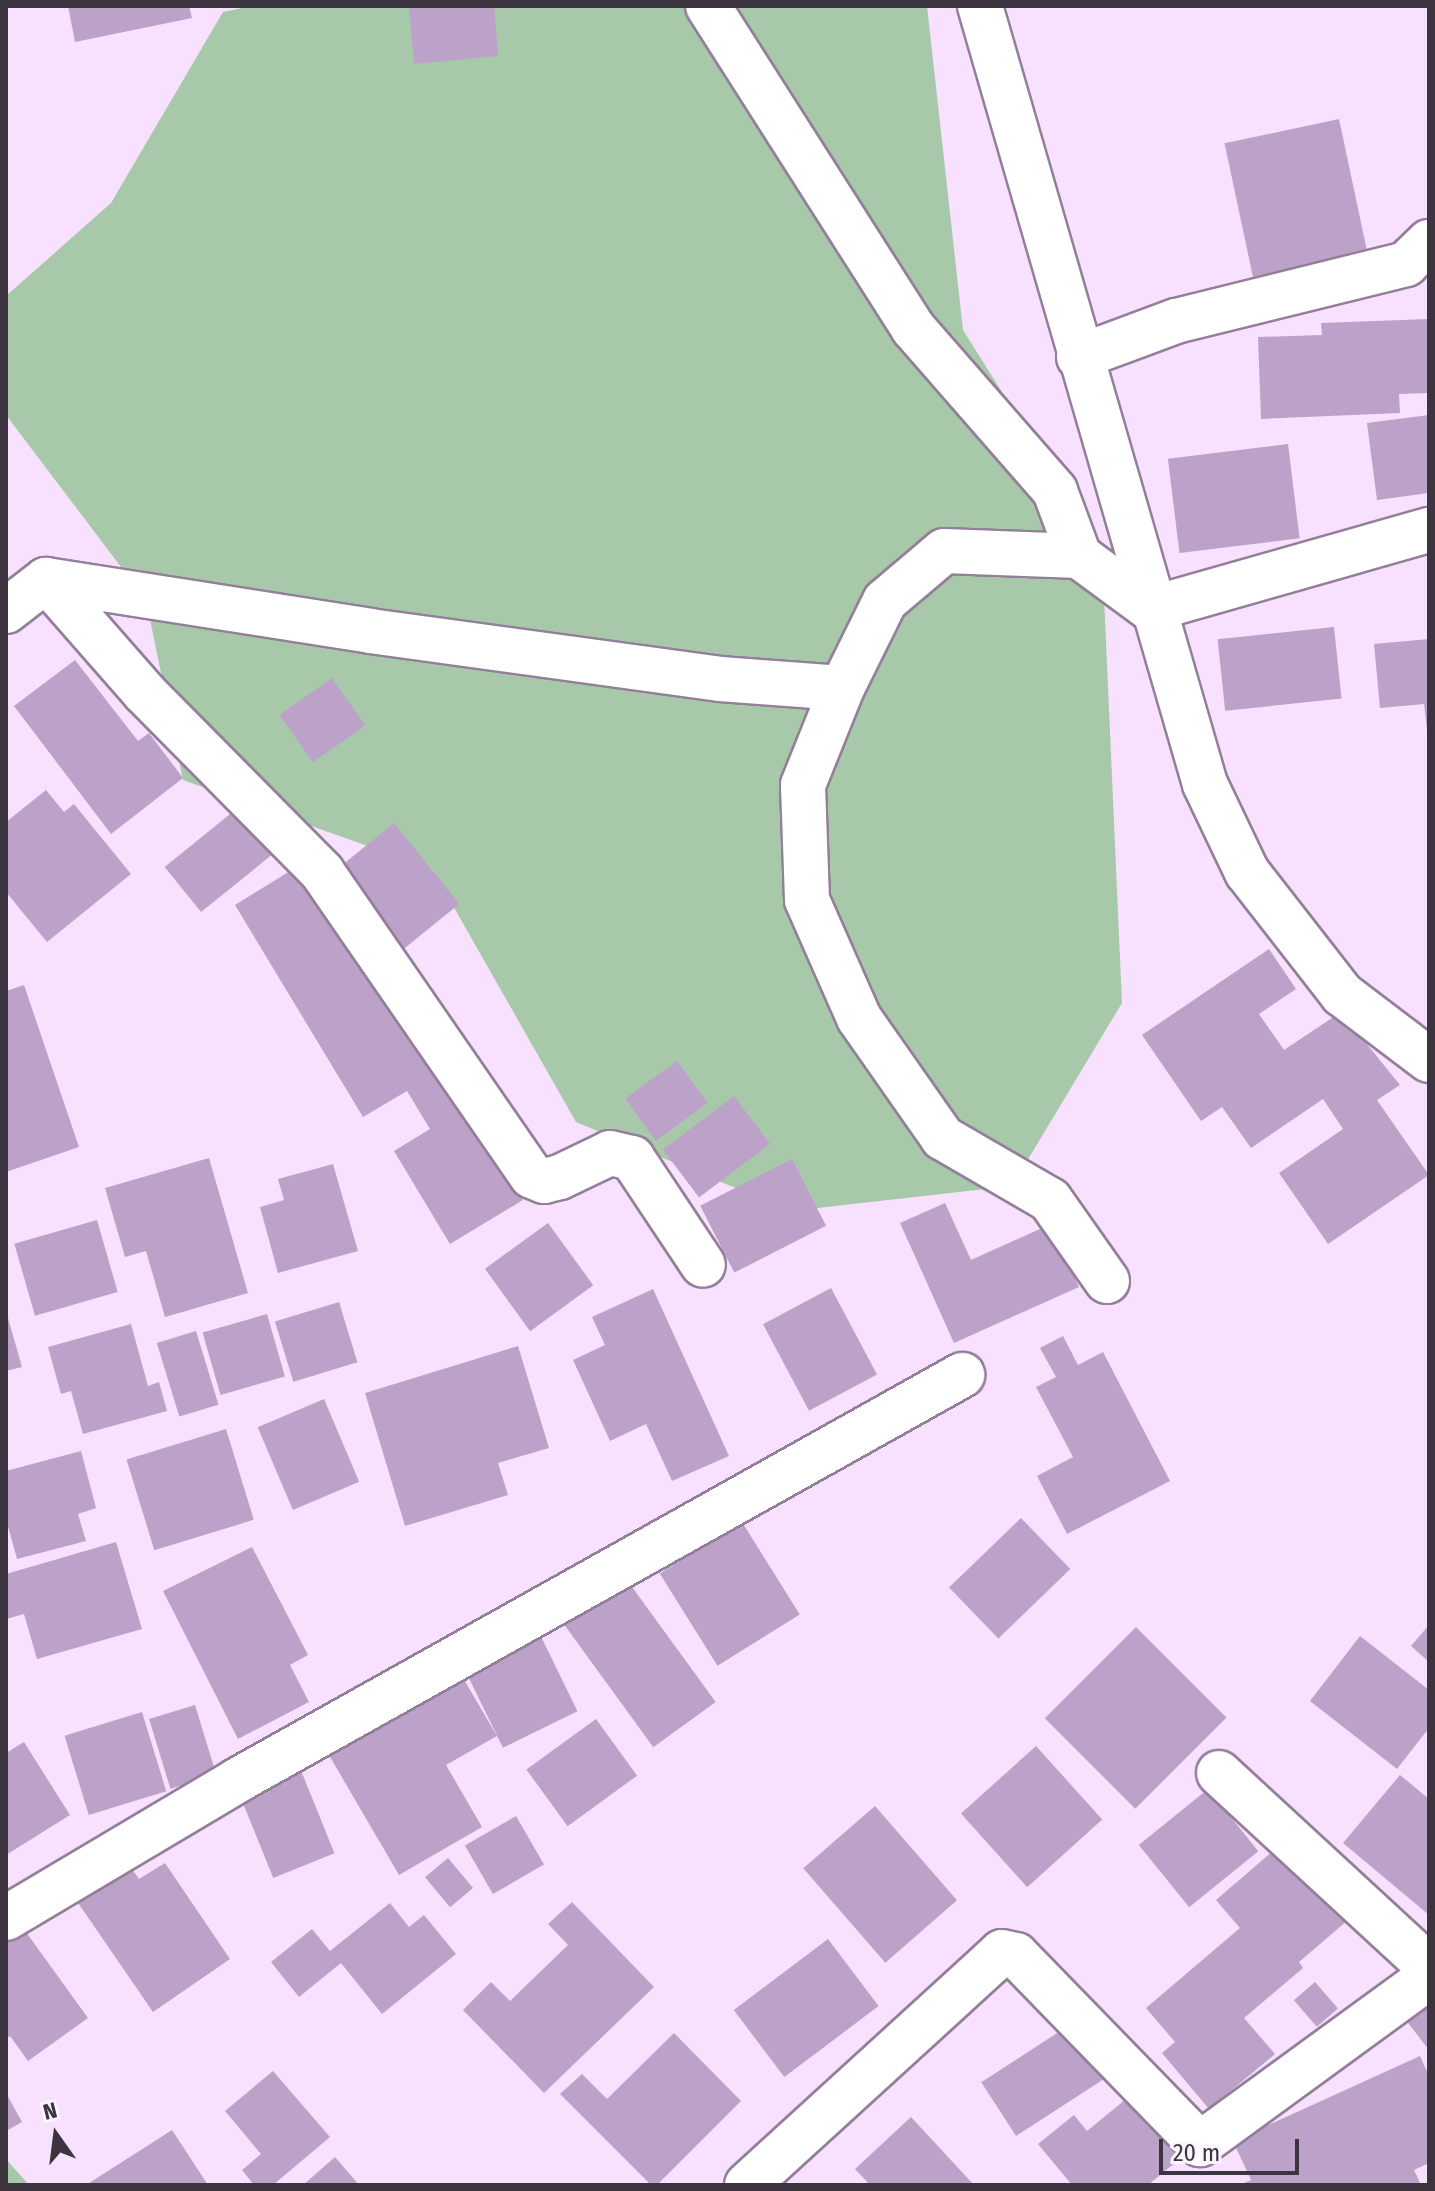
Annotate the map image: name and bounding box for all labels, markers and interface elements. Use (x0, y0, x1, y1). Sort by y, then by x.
north arrow (16, 2095, 96, 2175)
text: N (40, 2097, 60, 2126)
scale bar (1163, 2123, 1303, 2173)
text: 20 m (1173, 2139, 1220, 2167)

